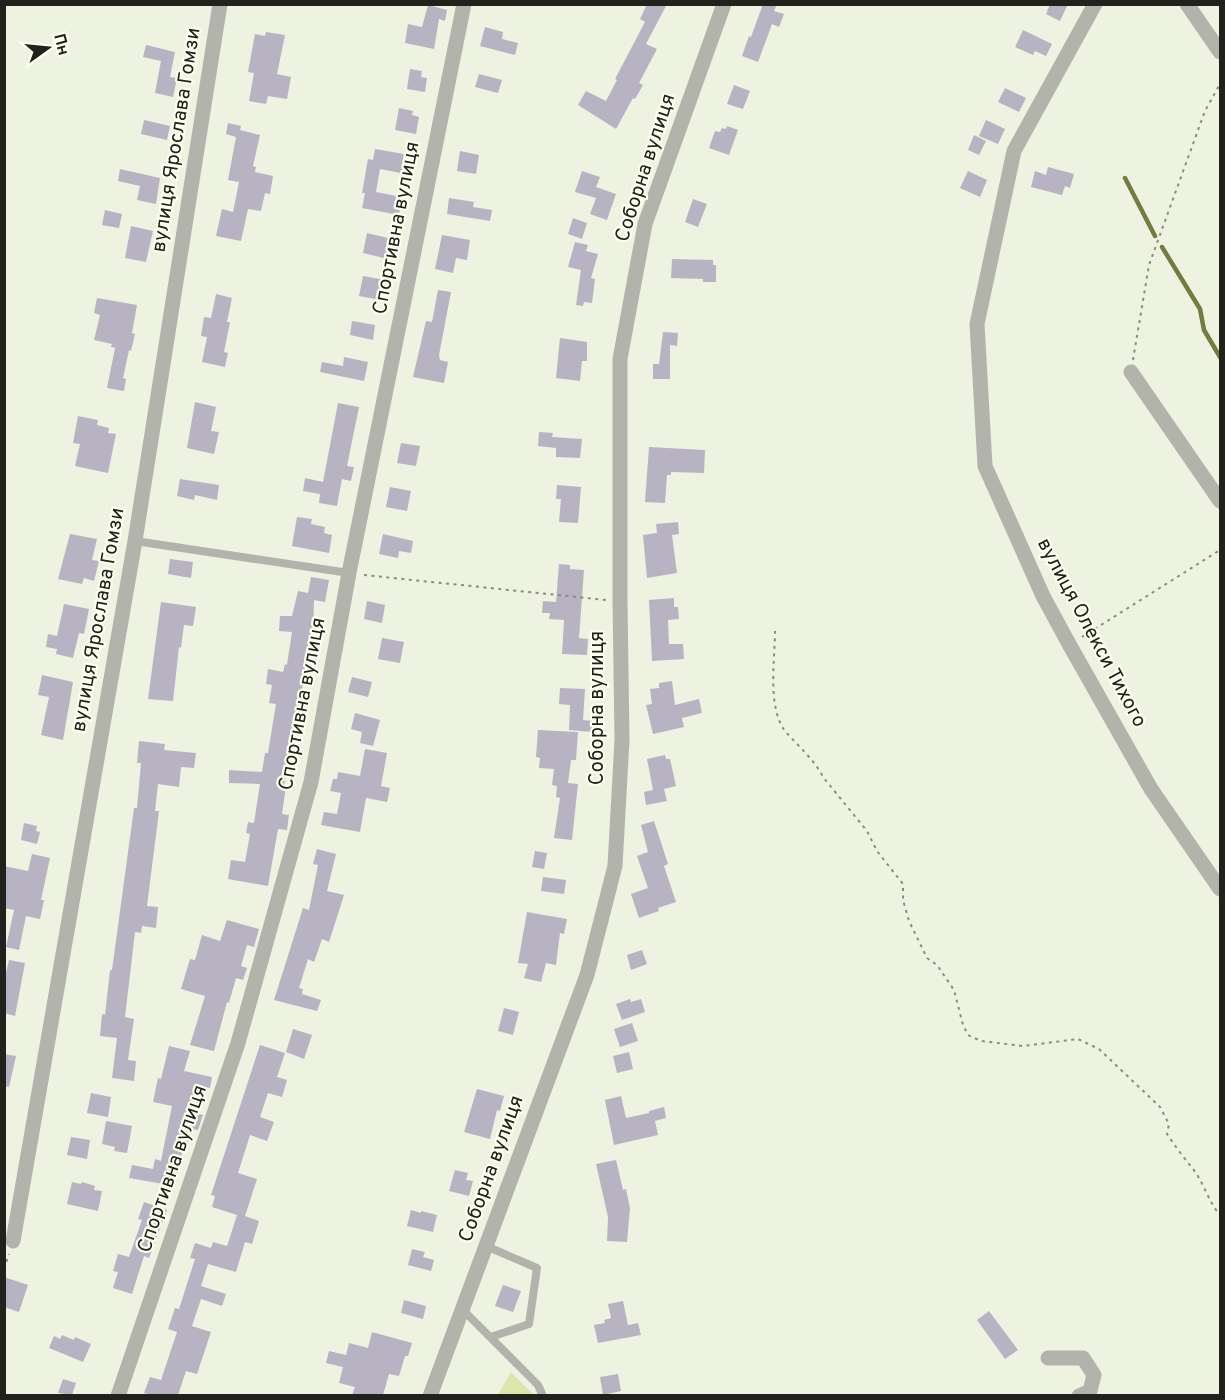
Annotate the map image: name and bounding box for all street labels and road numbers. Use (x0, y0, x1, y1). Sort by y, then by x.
street label: вулиця Ярослава Гомзи (146, 26, 208, 254)
street label: Соборна вулиця (610, 91, 682, 245)
street label: Спортивна вулиця (367, 139, 427, 317)
street label: вулиця Ярослава Гомзи (66, 506, 132, 734)
street label: вулиця Олекси Тихого (1030, 534, 1152, 732)
street label: Спортивна вулиця (273, 615, 333, 793)
street label: Соборна вулиця (585, 631, 611, 785)
street label: Спортивна вулиця (132, 1082, 214, 1256)
street label: Соборна вулиця (453, 1092, 531, 1246)

